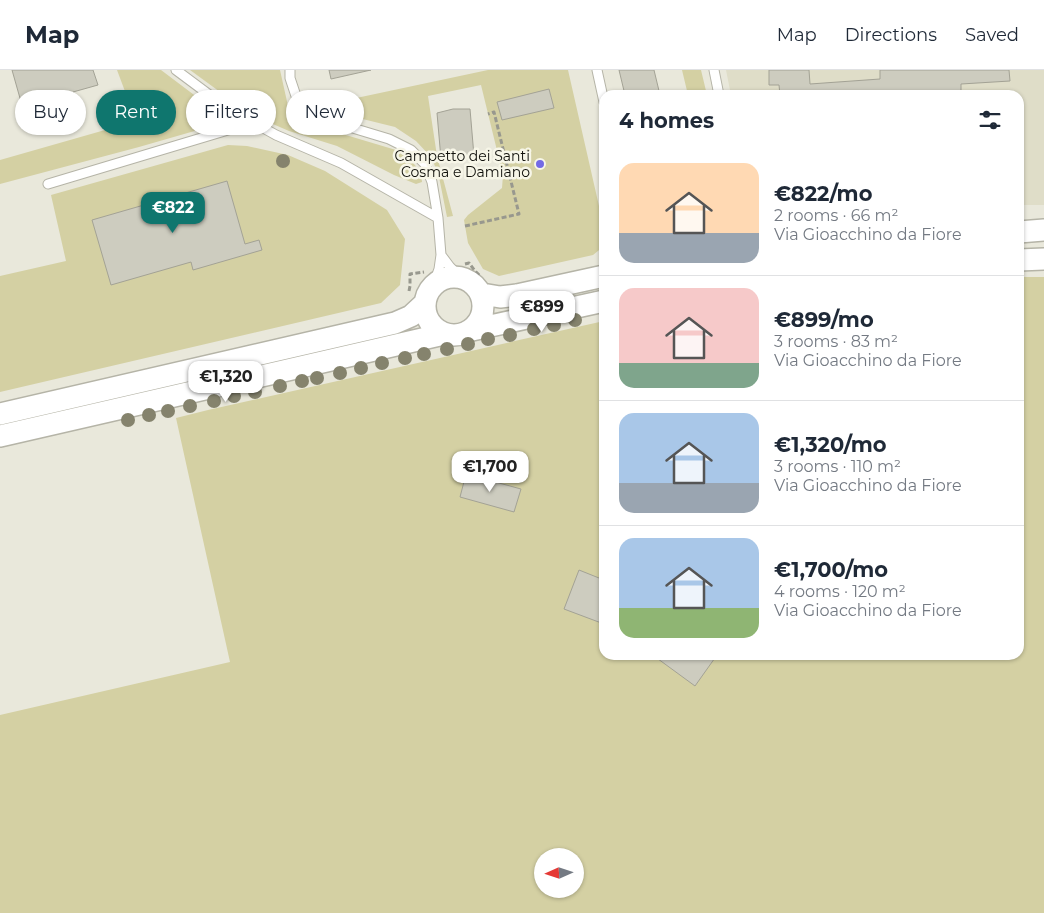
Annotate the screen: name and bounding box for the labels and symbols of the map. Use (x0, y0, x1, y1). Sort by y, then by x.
place label: Campetto dei Santi Cosma e Damiano (395, 147, 530, 181)
marker: Campetto dei Santi Cosma e Damiano (534, 158, 546, 170)
pin: €822 (143, 191, 203, 234)
pin: €899 (512, 290, 572, 333)
pin: €1,320 (185, 360, 267, 403)
pin: €1,700 (449, 450, 531, 493)
north arrow (534, 848, 584, 898)

